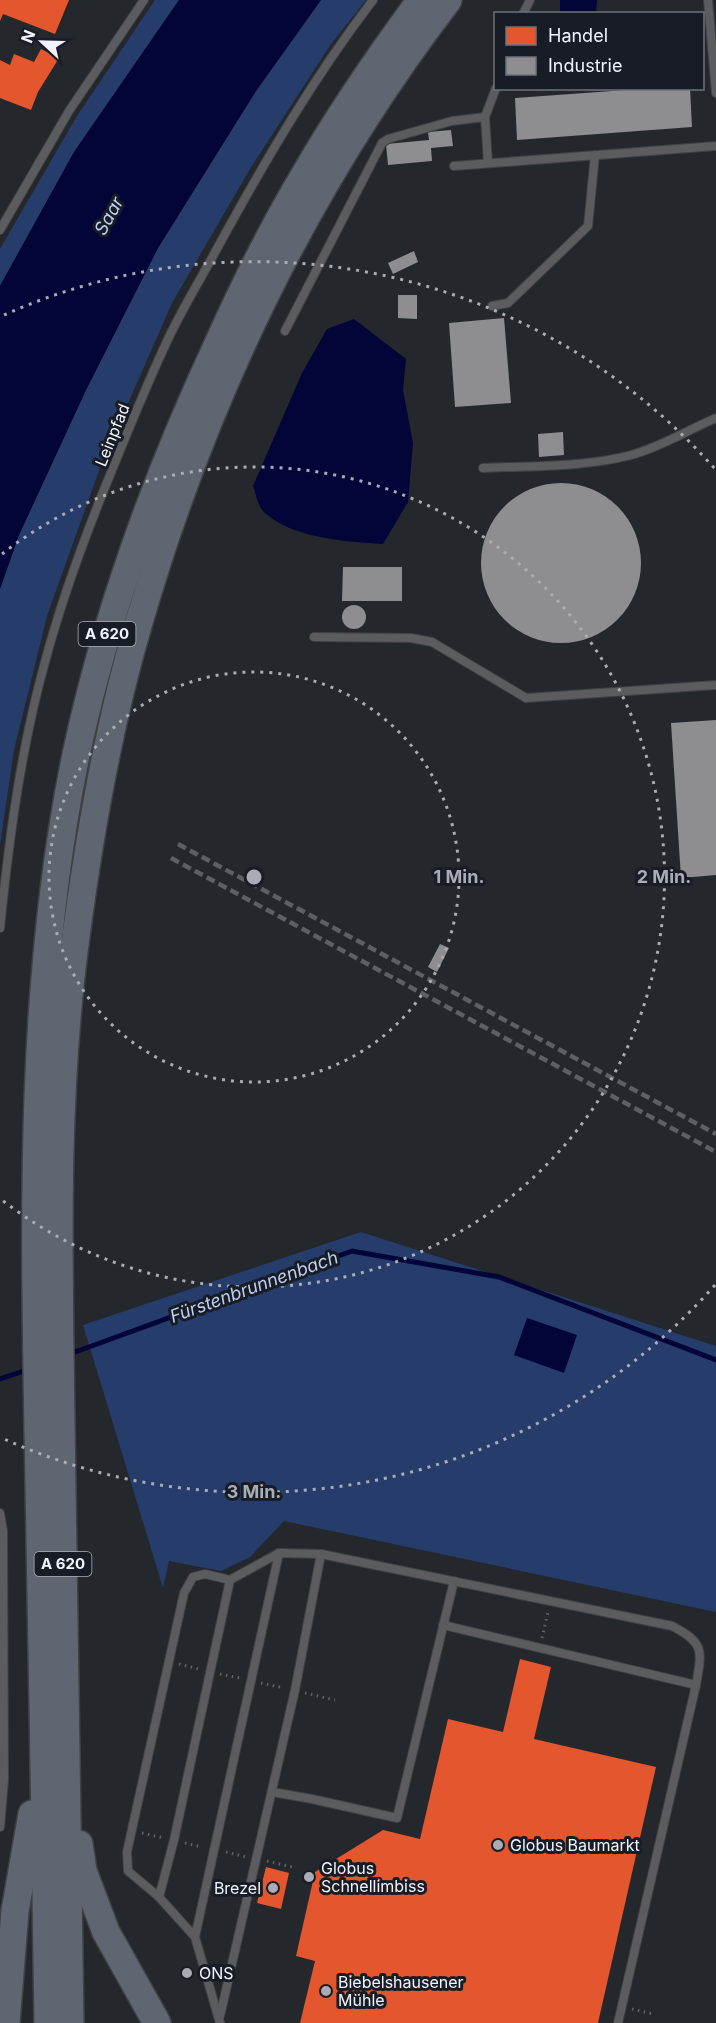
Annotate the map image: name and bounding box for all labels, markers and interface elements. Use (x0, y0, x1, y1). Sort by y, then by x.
north arrow (12, 12, 72, 72)
legend (494, 12, 704, 90)
text: Handel (548, 25, 608, 46)
text: N (17, 27, 40, 46)
text: Industrie (548, 55, 622, 76)
water label: Saar (90, 192, 128, 239)
street label: Leinpfad (90, 401, 134, 469)
road number: A 620 (78, 622, 136, 646)
text: 1 Min. (434, 866, 484, 887)
text: 2 Min. (637, 866, 691, 887)
centre of rings (244, 867, 264, 887)
water label: Fürstenbrunnenbach (167, 1246, 341, 1327)
text: 3 Min. (227, 1481, 281, 1502)
road number: A 620 (34, 1552, 92, 1576)
place label: Globus Baumarkt (510, 1835, 640, 1855)
marker: Globus Baumarkt (491, 1838, 505, 1852)
place label: Globus Schnellimbiss (321, 1858, 425, 1896)
marker: Globus Schnellimbiss (302, 1870, 316, 1884)
place label: Brezel (214, 1878, 261, 1898)
marker: Brezel (266, 1881, 280, 1895)
place label: ONS (199, 1963, 234, 1983)
marker: ONS (180, 1966, 194, 1980)
place label: Biebelshausener Mühle (338, 1972, 464, 2010)
marker: Biebelshausener Mühle (319, 1984, 333, 1998)

